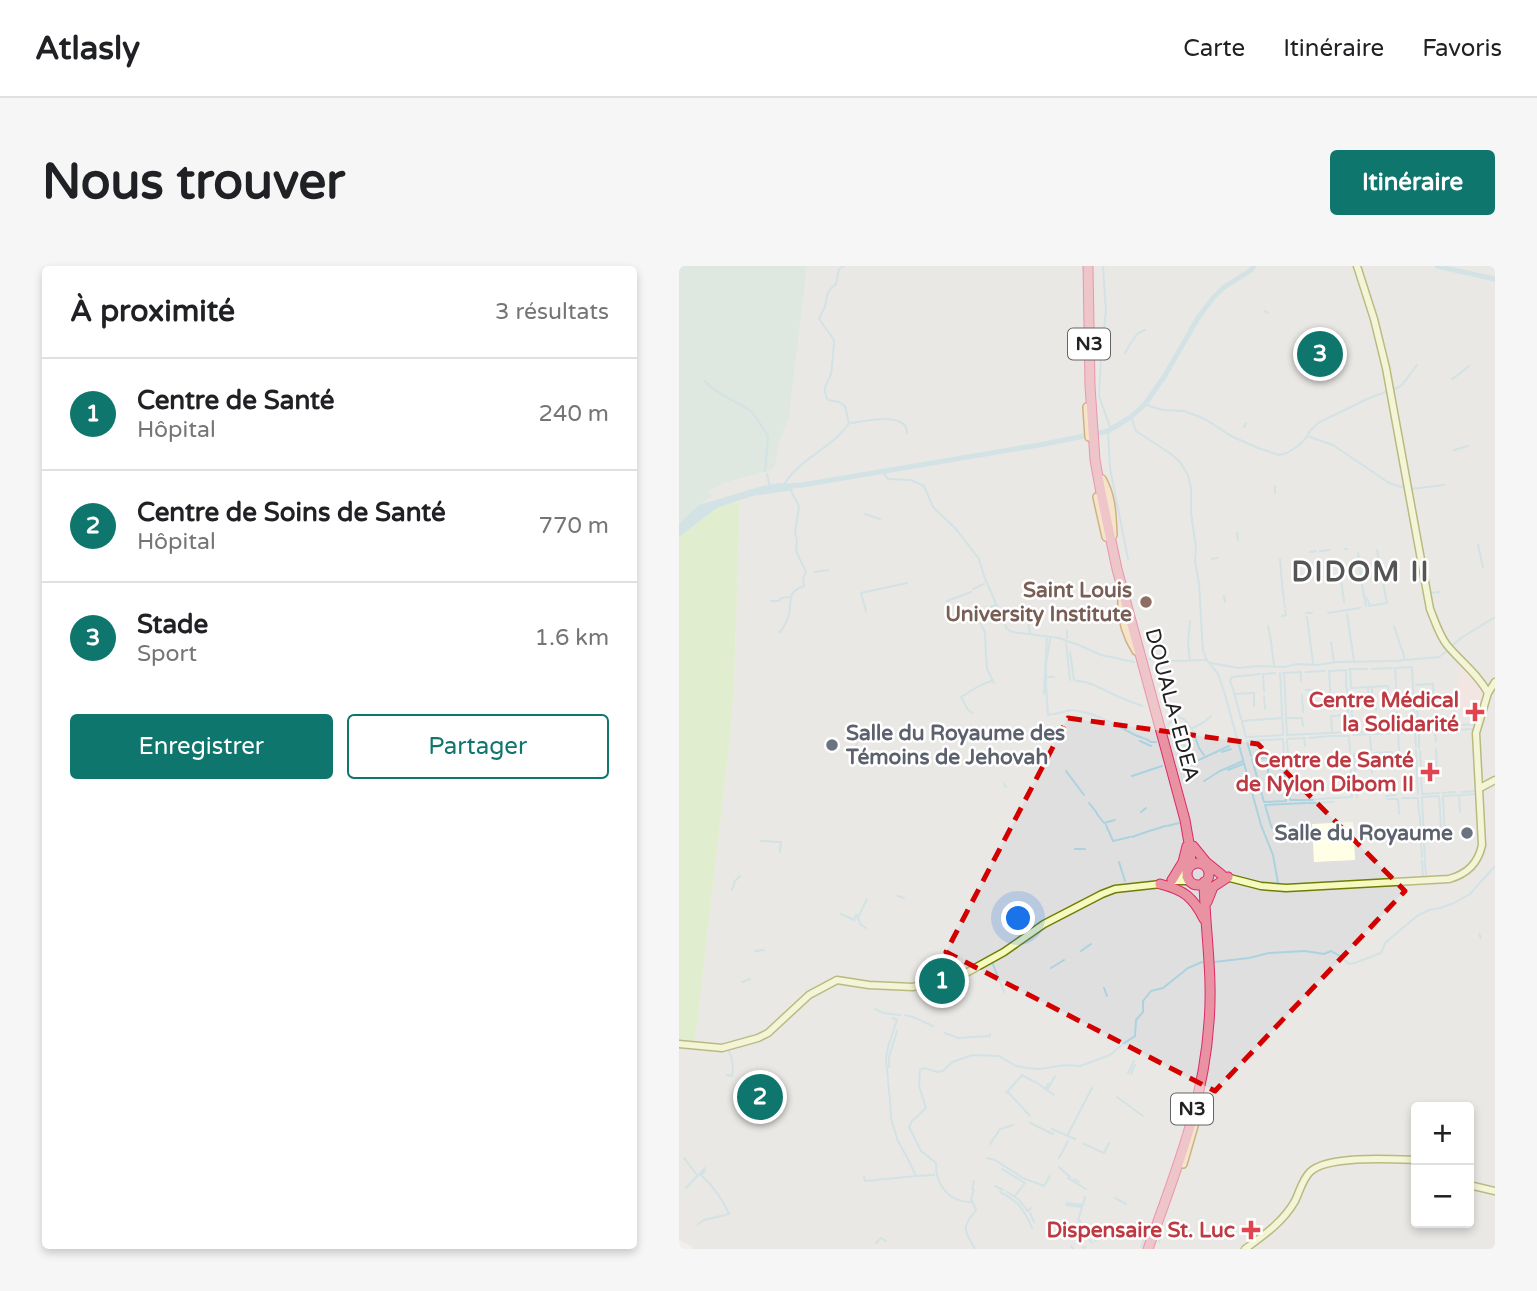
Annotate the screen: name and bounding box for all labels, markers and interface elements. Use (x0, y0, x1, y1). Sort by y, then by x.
text: Atlasly (35, 29, 140, 68)
text: Carte (1183, 34, 1245, 63)
text: Itinéraire (1283, 34, 1384, 63)
text: Favoris (1422, 34, 1502, 63)
button: Itinéraire (1330, 150, 1495, 215)
text: Nous trouver (42, 153, 345, 212)
text: À proximité (70, 293, 235, 330)
text: 3 résultats (495, 298, 609, 326)
road number: N3 (1068, 328, 1110, 360)
pin: 3 (1297, 328, 1343, 380)
text: Centre de Santé (137, 385, 334, 416)
text: 1 (86, 400, 100, 428)
text: 240 m (539, 400, 609, 428)
text: Hôpital (137, 416, 216, 444)
text: Centre de Soins de Santé (137, 497, 446, 528)
text: 2 (86, 512, 100, 540)
text: 770 m (539, 512, 609, 540)
text: Hôpital (137, 528, 216, 556)
district label: DIDOM II (1291, 555, 1431, 589)
place label: Saint Louis University Institute (945, 578, 1132, 627)
marker: Saint Louis University Institute (1138, 594, 1154, 610)
text: Stade (137, 609, 208, 640)
text: 3 (86, 624, 100, 652)
text: 1.6 km (535, 624, 609, 652)
street label: DOUALA-EDEA (1139, 626, 1205, 784)
text: Sport (137, 640, 197, 668)
place label: Centre Médical la Solidarité (1309, 688, 1459, 737)
marker: Centre Médical la Solidarité (1465, 702, 1485, 722)
button: Enregistrer (70, 714, 333, 779)
button: Partager (347, 714, 609, 779)
place label: Salle du Royaume des Témoins de Jehovah (845, 721, 1065, 770)
marker: Salle du Royaume des Témoins de Jehovah (824, 737, 840, 753)
place label: Centre de Santé de Nylon Dibom II (1236, 748, 1414, 797)
marker: Centre de Santé de Nylon Dibom II (1420, 762, 1440, 782)
place label: Salle du Royaume (1275, 821, 1453, 846)
marker: Salle du Royaume (1459, 825, 1475, 841)
your location (1001, 901, 1035, 935)
pin: 1 (919, 955, 965, 1007)
pin: 2 (737, 1071, 783, 1123)
road number: N3 (1171, 1094, 1213, 1124)
map controls (1411, 1102, 1474, 1228)
button: + (1411, 1102, 1474, 1165)
button: − (1411, 1165, 1474, 1228)
place label: Dispensaire St. Luc (1047, 1218, 1235, 1243)
marker: Dispensaire St. Luc (1241, 1220, 1261, 1240)

